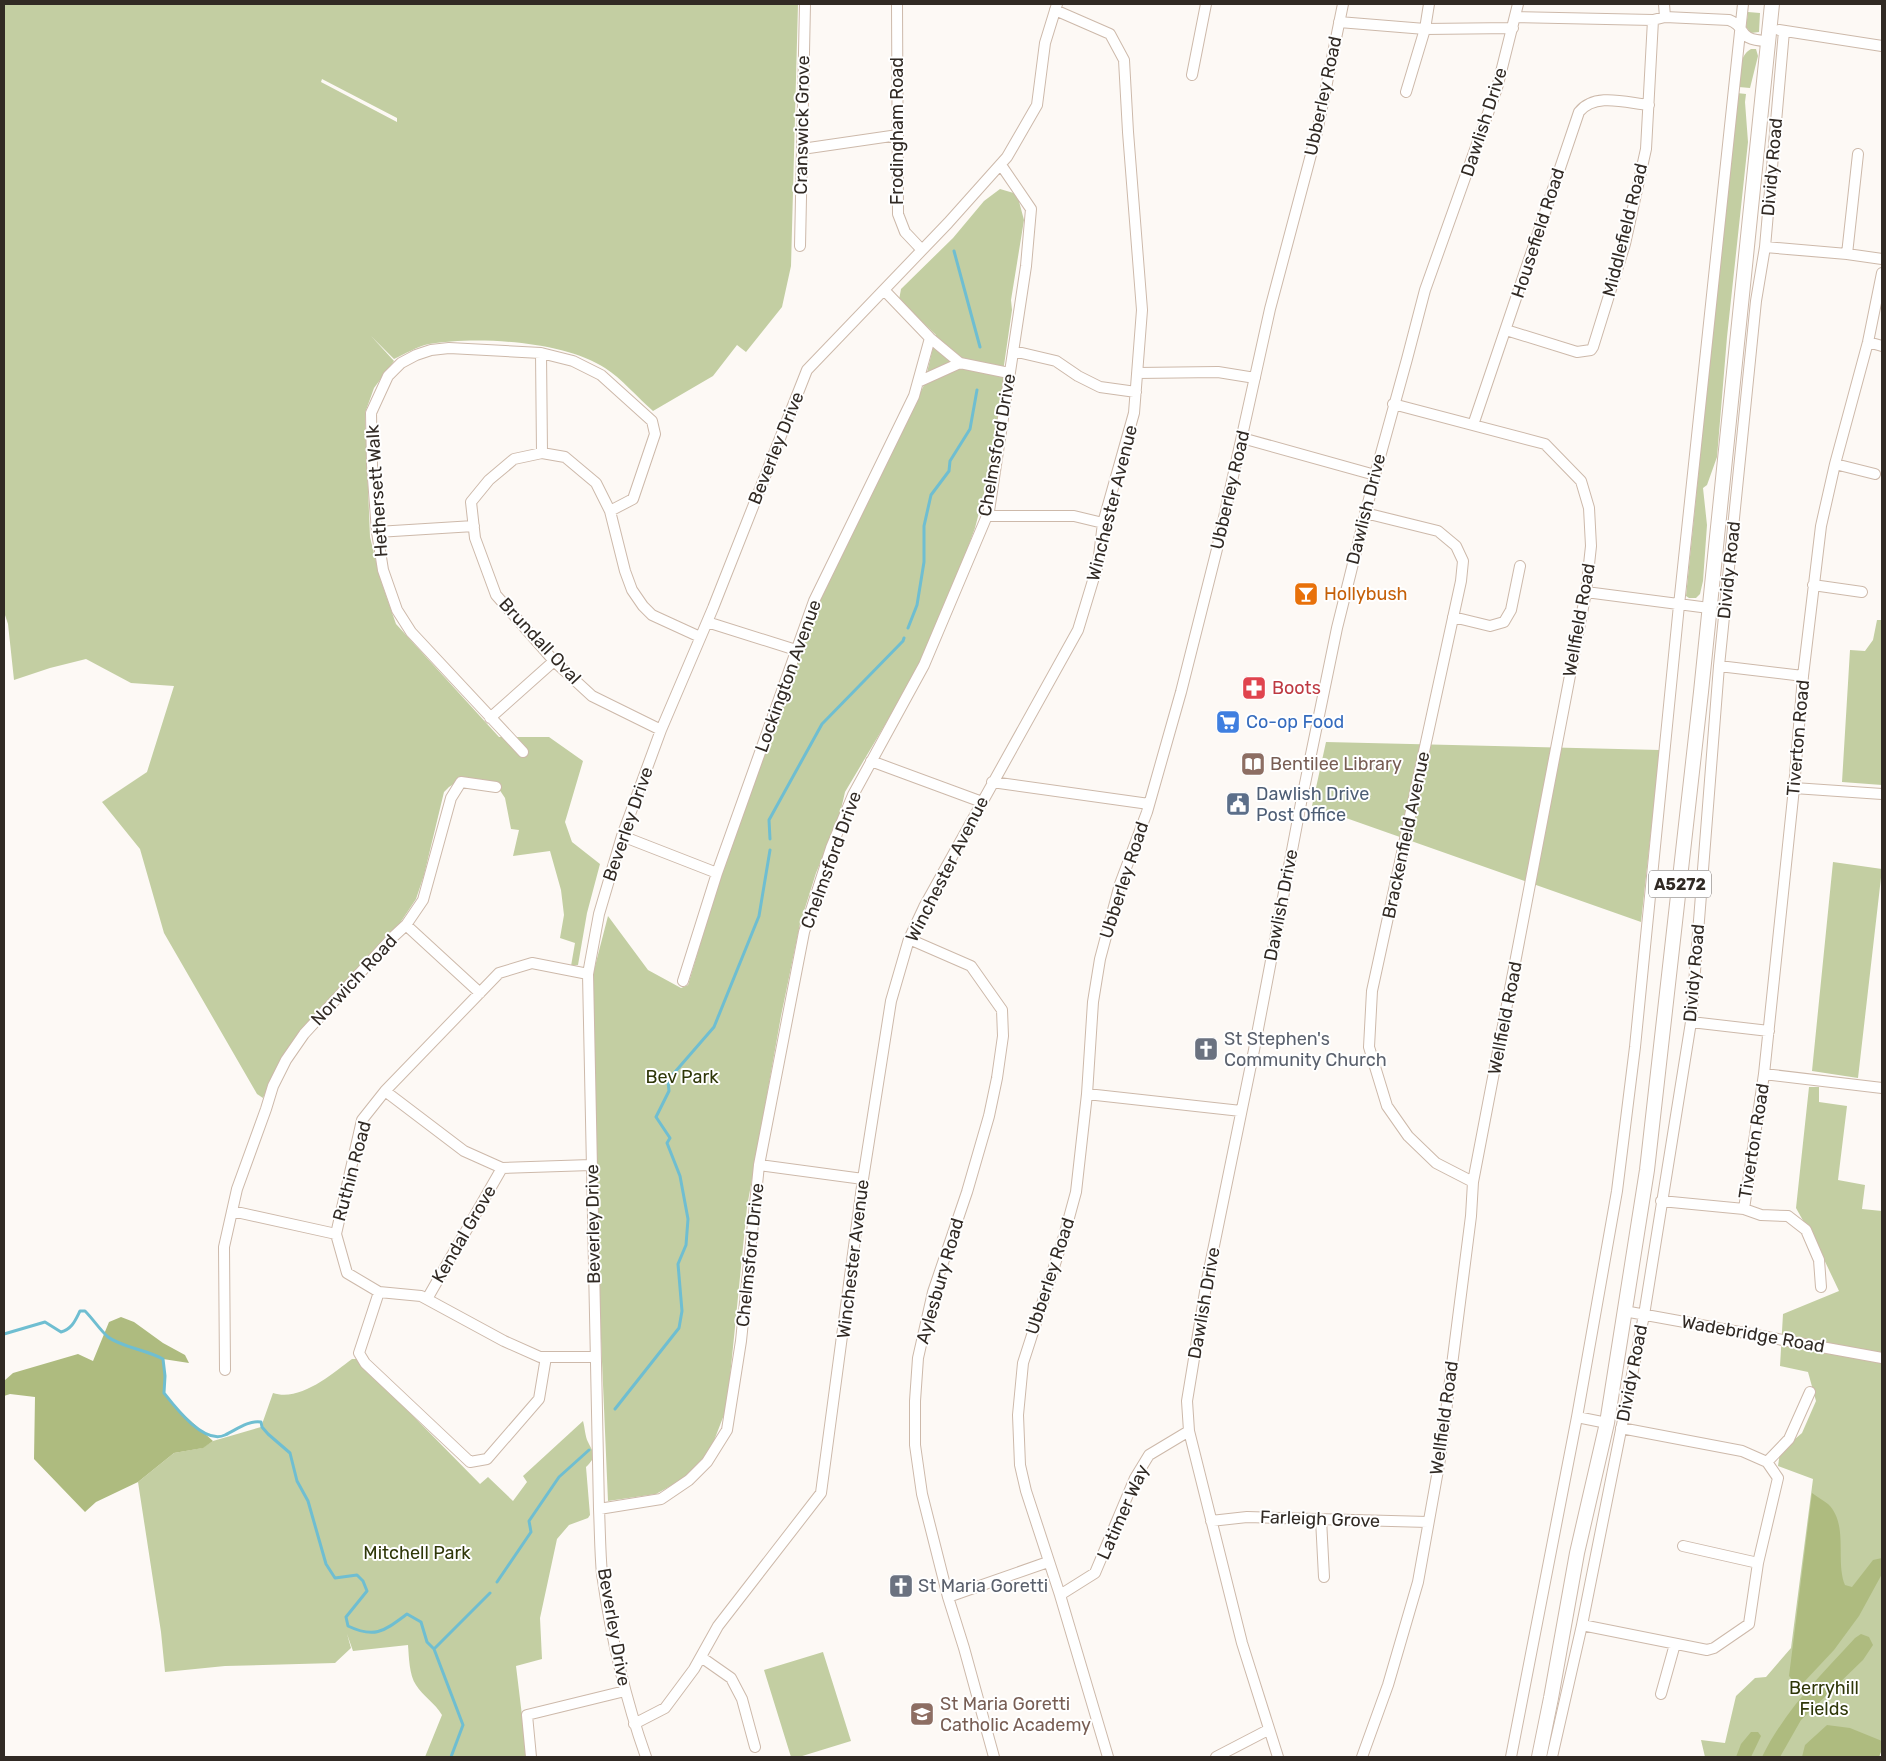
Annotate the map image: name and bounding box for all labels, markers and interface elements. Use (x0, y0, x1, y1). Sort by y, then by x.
street label: Ubberley Road (1300, 34, 1346, 158)
street label: Cranswick Grove (790, 55, 814, 195)
street label: Frodingham Road (886, 57, 908, 205)
street label: Dawlish Drive (1456, 65, 1512, 179)
street label: Dividy Road (1757, 117, 1787, 217)
street label: Middlefield Road (1598, 161, 1652, 299)
street label: Housefield Road (1507, 165, 1569, 301)
street label: Chelmsford Drive (974, 372, 1020, 518)
street label: Beverley Drive (743, 388, 809, 508)
street label: Hethersett Walk (361, 423, 393, 558)
street label: Winchester Avenue (1082, 423, 1142, 583)
street label: Ubberley Road (1206, 428, 1254, 552)
street label: Dawlish Drive (1342, 451, 1390, 567)
street label: Dividy Road (1713, 520, 1745, 620)
street label: Wellfield Road (1558, 561, 1600, 679)
bar icon: Hollybush (1293, 581, 1319, 607)
place label: Hollybush (1324, 583, 1408, 605)
street label: Brundall Oval (494, 593, 586, 689)
street label: Lockington Avenue (750, 597, 826, 755)
pharmacy icon: Boots (1241, 675, 1267, 701)
place label: Boots (1272, 677, 1321, 699)
street label: Tiverton Road (1782, 679, 1814, 797)
supermarket icon: Co-op Food (1215, 709, 1241, 735)
place label: Co-op Food (1246, 711, 1344, 733)
street label: Brackenfield Avenue (1378, 749, 1434, 921)
library icon: Bentilee Library (1240, 751, 1266, 777)
place label: Bentilee Library (1270, 753, 1402, 775)
street label: Beverley Drive (598, 764, 658, 884)
place label: Dawlish Drive Post Office (1256, 783, 1369, 826)
street label: Chelmsford Drive (796, 788, 866, 932)
public building icon: Dawlish Drive Post Office (1225, 791, 1251, 817)
street label: Winchester Avenue (901, 793, 993, 945)
street label: Ubberley Road (1095, 819, 1153, 941)
street label: Dawlish Drive (1259, 847, 1303, 963)
road number: A5272 (1649, 871, 1711, 898)
street label: Dividy Road (1679, 923, 1709, 1023)
street label: Norwich Road (306, 930, 402, 1030)
street label: Wellfield Road (1483, 959, 1527, 1077)
place label: St Stephen's Community Church (1224, 1028, 1387, 1071)
church icon: St Stephen's Community Church (1193, 1036, 1219, 1062)
park label: Bev Park (645, 1066, 719, 1088)
street label: Tiverton Road (1734, 1082, 1774, 1200)
street label: Ruthin Road (328, 1118, 376, 1224)
street label: Beverley Drive (581, 1164, 605, 1284)
street label: Winchester Avenue (832, 1178, 874, 1340)
street label: Kendal Grove (427, 1181, 501, 1287)
street label: Chelmsford Drive (731, 1182, 769, 1328)
street label: Ubberley Road (1021, 1215, 1079, 1337)
street label: Aylesbury Road (912, 1216, 968, 1346)
street label: Dawlish Drive (1183, 1245, 1225, 1361)
street label: Wadebridge Road (1680, 1311, 1826, 1357)
street label: Dividy Road (1612, 1323, 1652, 1423)
street label: Wellfield Road (1425, 1360, 1463, 1476)
street label: Latimer Way (1092, 1461, 1154, 1563)
street label: Farleigh Grove (1259, 1506, 1381, 1532)
park label: Mitchell Park (363, 1542, 471, 1564)
street label: Beverley Drive (593, 1566, 635, 1688)
church icon: St Maria Goretti (888, 1573, 914, 1599)
place label: St Maria Goretti (918, 1575, 1048, 1597)
park label: Berryhill Fields (1789, 1677, 1859, 1720)
place label: St Maria Goretti Catholic Academy (940, 1693, 1091, 1736)
school or university icon: St Maria Goretti Catholic Academy (909, 1701, 935, 1727)

